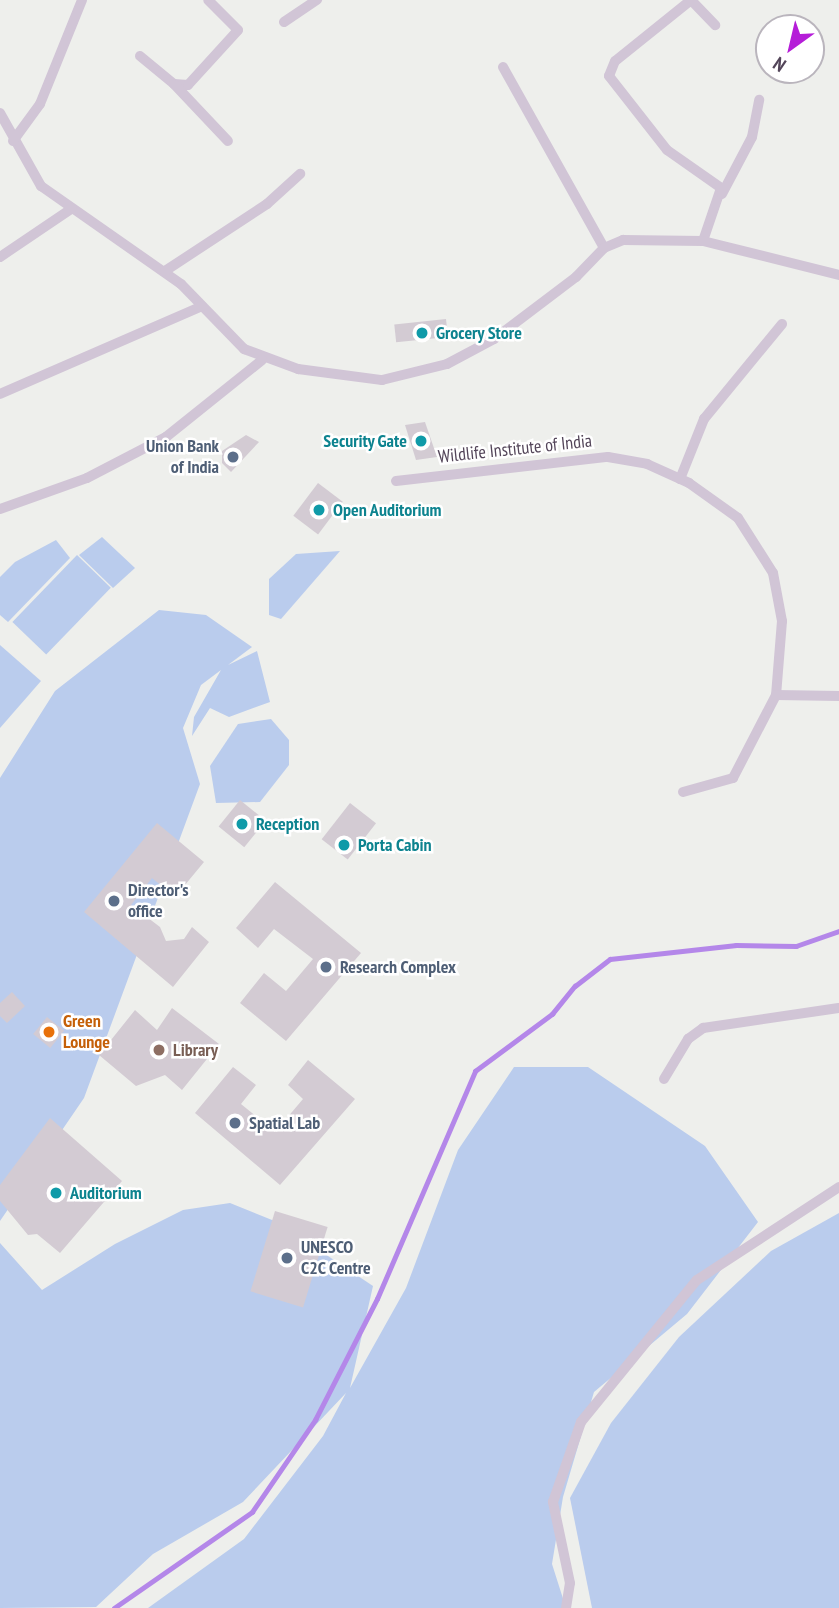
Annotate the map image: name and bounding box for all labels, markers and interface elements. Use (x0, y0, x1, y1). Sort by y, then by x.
north arrow (755, 14, 825, 84)
text: N (768, 52, 790, 78)
place label: Grocery Store (436, 322, 522, 344)
marker: Grocery Store (414, 325, 430, 341)
place label: Security Gate (323, 430, 407, 452)
street label: Wildlife Institute of India (437, 430, 593, 468)
marker: Security Gate (413, 433, 429, 449)
place label: Union Bank of India (146, 436, 219, 478)
marker: Union Bank of India (225, 449, 241, 465)
place label: Open Auditorium (333, 499, 442, 521)
marker: Open Auditorium (311, 502, 327, 518)
place label: Reception (256, 813, 319, 835)
marker: Reception (234, 816, 250, 832)
place label: Porta Cabin (358, 834, 432, 856)
marker: Porta Cabin (336, 837, 352, 853)
place label: Director's office (128, 880, 189, 922)
marker: Director's office (106, 893, 122, 909)
place label: Research Complex (340, 956, 456, 978)
marker: Research Complex (318, 959, 334, 975)
place label: Green Lounge (63, 1011, 110, 1054)
marker: Green Lounge (41, 1024, 57, 1040)
place label: Library (173, 1039, 218, 1061)
marker: Library (151, 1042, 167, 1058)
place label: Spatial Lab (249, 1112, 320, 1134)
marker: Spatial Lab (227, 1115, 243, 1131)
place label: Auditorium (70, 1182, 142, 1204)
marker: Auditorium (48, 1185, 64, 1201)
place label: UNESCO C2C Centre (301, 1237, 371, 1280)
marker: UNESCO C2C Centre (279, 1250, 295, 1266)

